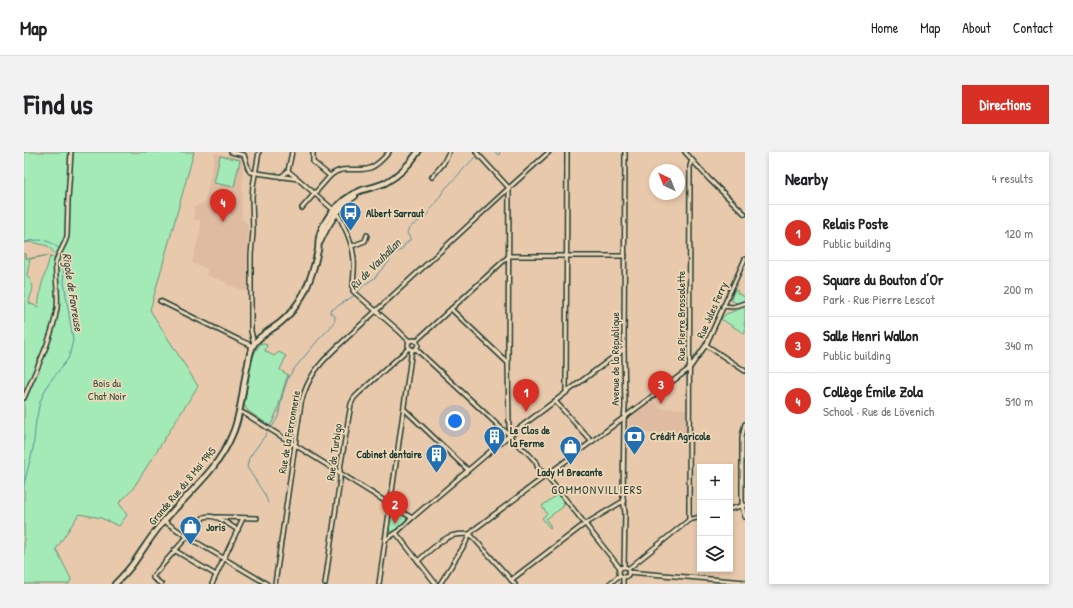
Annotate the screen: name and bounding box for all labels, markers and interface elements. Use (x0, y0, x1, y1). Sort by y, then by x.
text: Map (20, 15, 47, 41)
text: Home (871, 18, 898, 37)
text: Map (920, 18, 940, 37)
text: About (962, 18, 991, 37)
text: Contact (1013, 18, 1053, 37)
text: Find us (24, 85, 93, 123)
button: Directions (962, 85, 1049, 124)
north arrow (649, 164, 685, 200)
text: Nearby (785, 167, 828, 190)
text: 4 results (992, 169, 1033, 187)
pin: 4 (210, 189, 236, 222)
bus stop icon: Albert Sarraut (337, 200, 363, 233)
place label: Albert Sarraut (366, 206, 425, 220)
text: Relais Poste (823, 213, 888, 234)
text: 1 (796, 224, 800, 242)
text: 120 m (1005, 224, 1033, 242)
water label: Ru de Vauhallan (345, 233, 406, 294)
text: Public building (823, 234, 891, 252)
water label: Rigole de Favreuse (58, 252, 88, 333)
text: Square du Bouton d’Or (823, 269, 944, 290)
street label: Rue Pierre Brossolette (674, 270, 688, 361)
street label: Rue Jules Ferry (693, 279, 731, 340)
text: 2 (795, 280, 801, 298)
text: 200 m (1003, 280, 1033, 298)
text: Park · Rue Pierre Lescot (823, 290, 935, 308)
street label: Avenue de la République (608, 312, 622, 406)
text: Salle Henri Wallon (823, 325, 918, 346)
text: 3 (795, 336, 801, 354)
text: 340 m (1005, 336, 1033, 354)
text: Public building (823, 346, 891, 364)
pin: 3 (648, 371, 674, 404)
park label: Bois du Chat Noir (88, 376, 127, 403)
pin: 1 (513, 379, 539, 412)
text: Collège Émile Zola (823, 381, 923, 402)
street label: Rue de la Ferronnerie (275, 389, 303, 475)
text: 4 (796, 392, 800, 410)
text: 510 m (1005, 392, 1033, 410)
text: School · Rue de Lövenich (823, 402, 934, 420)
your location (445, 411, 465, 431)
street label: Rue de Turbigo (323, 422, 345, 481)
building icon: Le Clos de la Ferme (481, 423, 507, 456)
place label: Le Clos de la Ferme (510, 423, 550, 450)
bank icon: Crédit Agricole (621, 423, 647, 456)
place label: Crédit Agricole (650, 429, 711, 444)
shop icon: Lady M Brøcante (557, 433, 583, 466)
building icon: Cabinet dentaire (424, 441, 450, 474)
street label: Grande Rue du 8 Mai 1945 (145, 444, 219, 528)
place label: Cabinet dentaire (356, 447, 423, 461)
map controls (697, 464, 733, 572)
button: + (697, 464, 733, 500)
place label: Lady M Brøcante (537, 465, 603, 480)
district label: GOMMONVILLIERS (551, 481, 643, 498)
pin: 2 (382, 491, 408, 524)
button: − (697, 500, 733, 536)
shop icon: Joris (178, 514, 204, 547)
place label: Joris (206, 520, 226, 534)
button: layers (697, 536, 733, 572)

